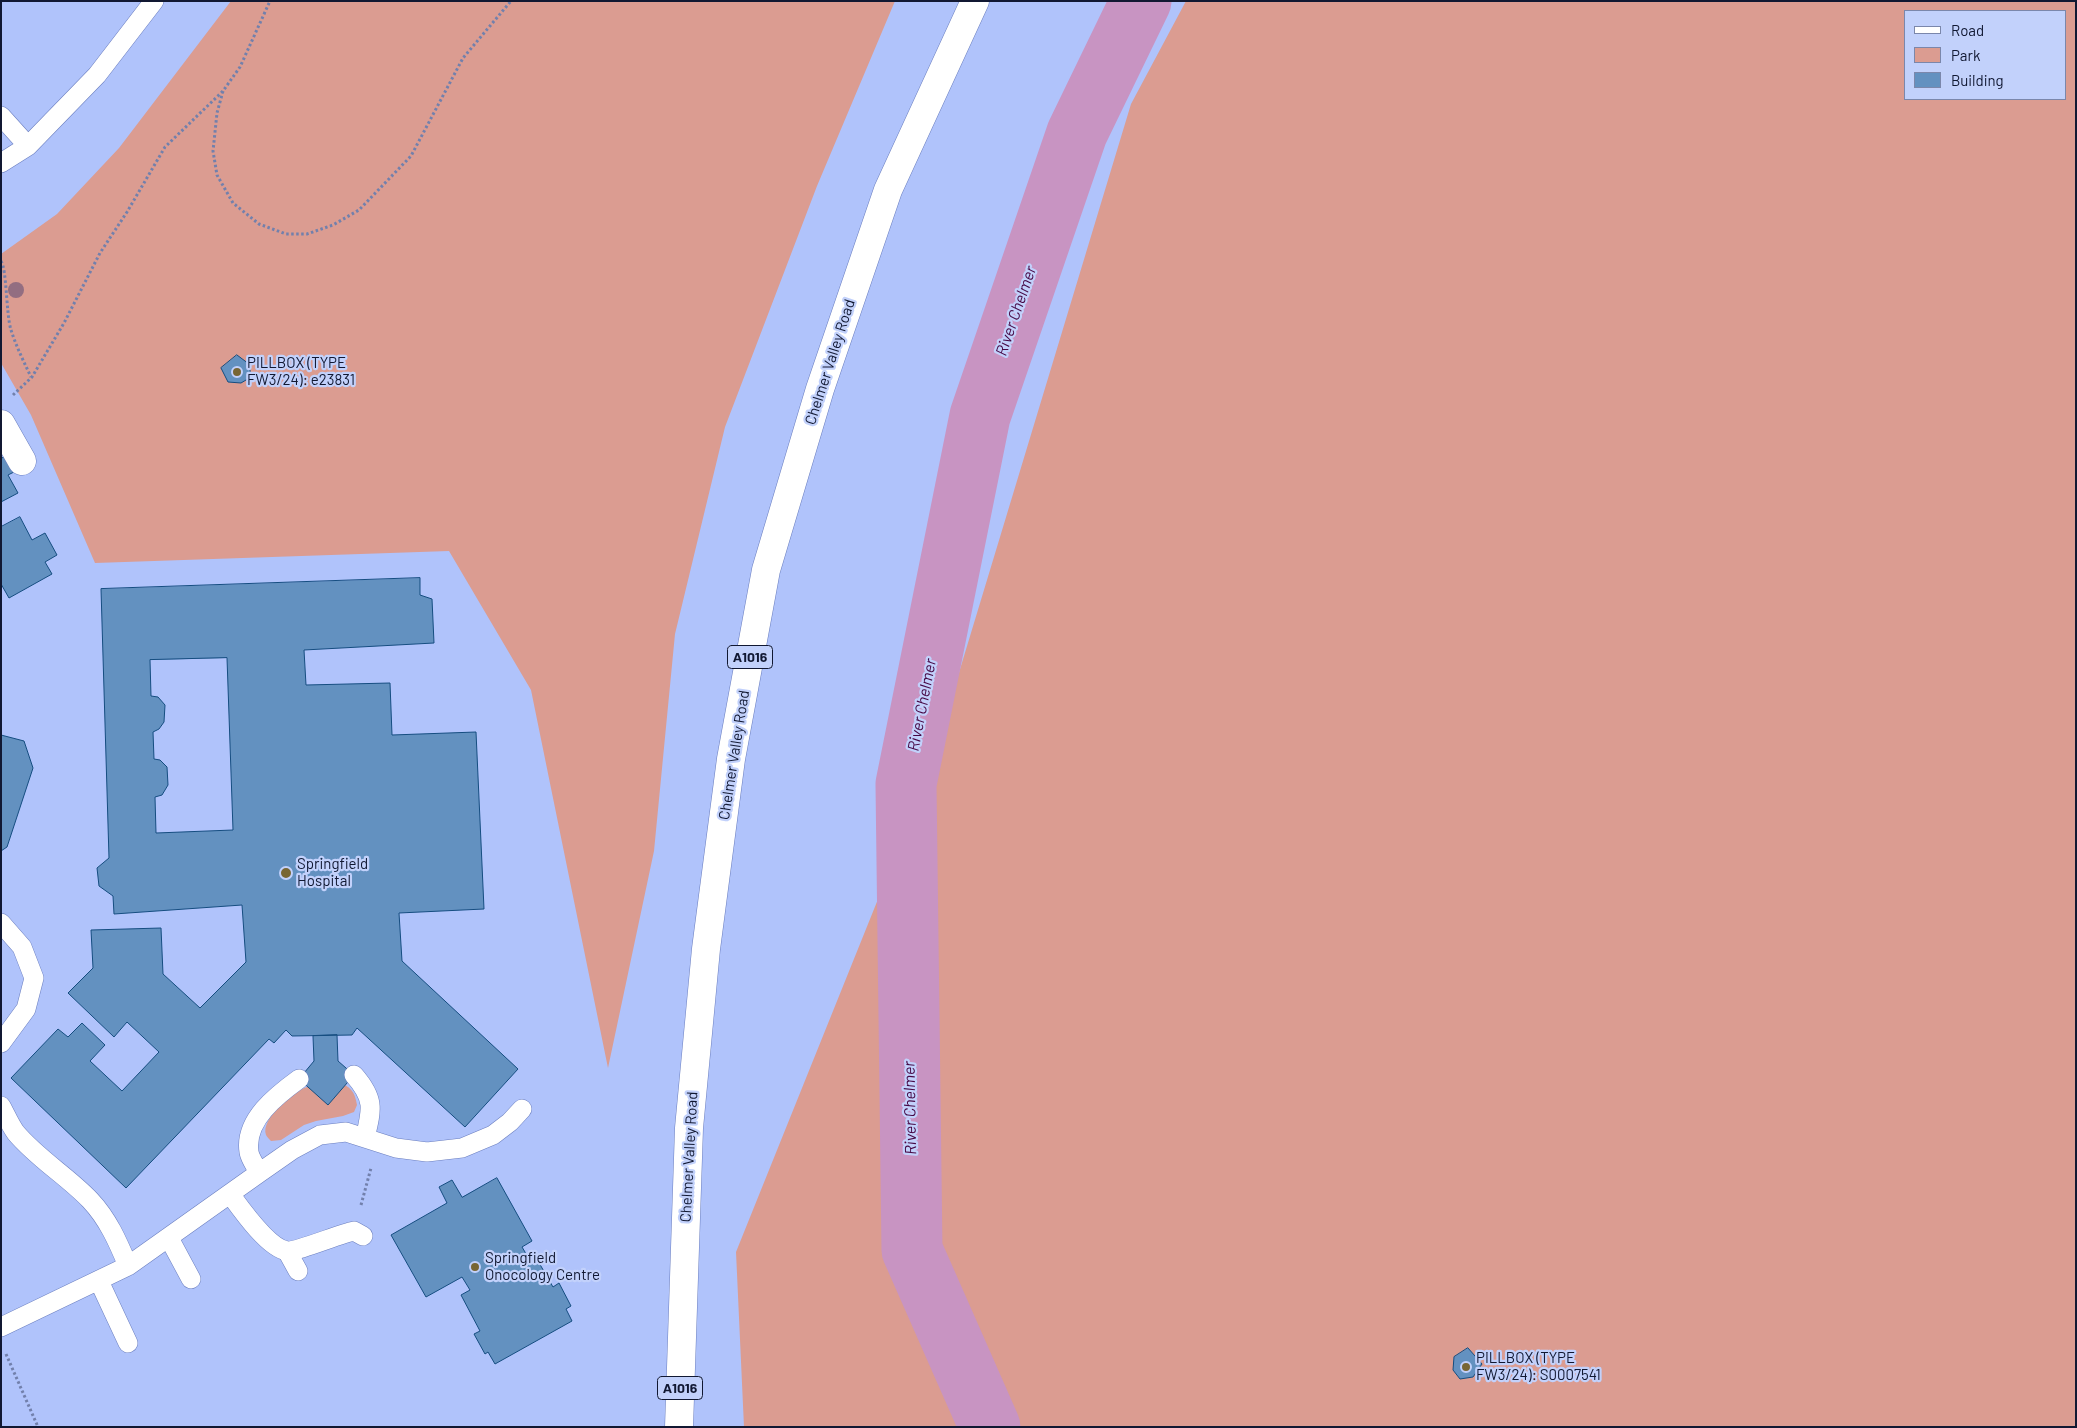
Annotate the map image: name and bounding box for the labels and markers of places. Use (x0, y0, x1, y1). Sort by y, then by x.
place label: PILLBOX (TYPE FW3/24): e23831 (247, 354, 355, 389)
marker: PILLBOX (TYPE FW3/24): e23831 (231, 366, 243, 378)
place label: Springfield Hospital (297, 855, 368, 890)
marker: Springfield Hospital (279, 866, 293, 880)
place label: Springfield Onocology Centre (485, 1249, 600, 1284)
marker: Springfield Onocology Centre (469, 1261, 481, 1273)
place label: PILLBOX (TYPE FW3/24): S0007541 (1476, 1349, 1601, 1384)
marker: PILLBOX (TYPE FW3/24): S0007541 (1460, 1361, 1472, 1373)

